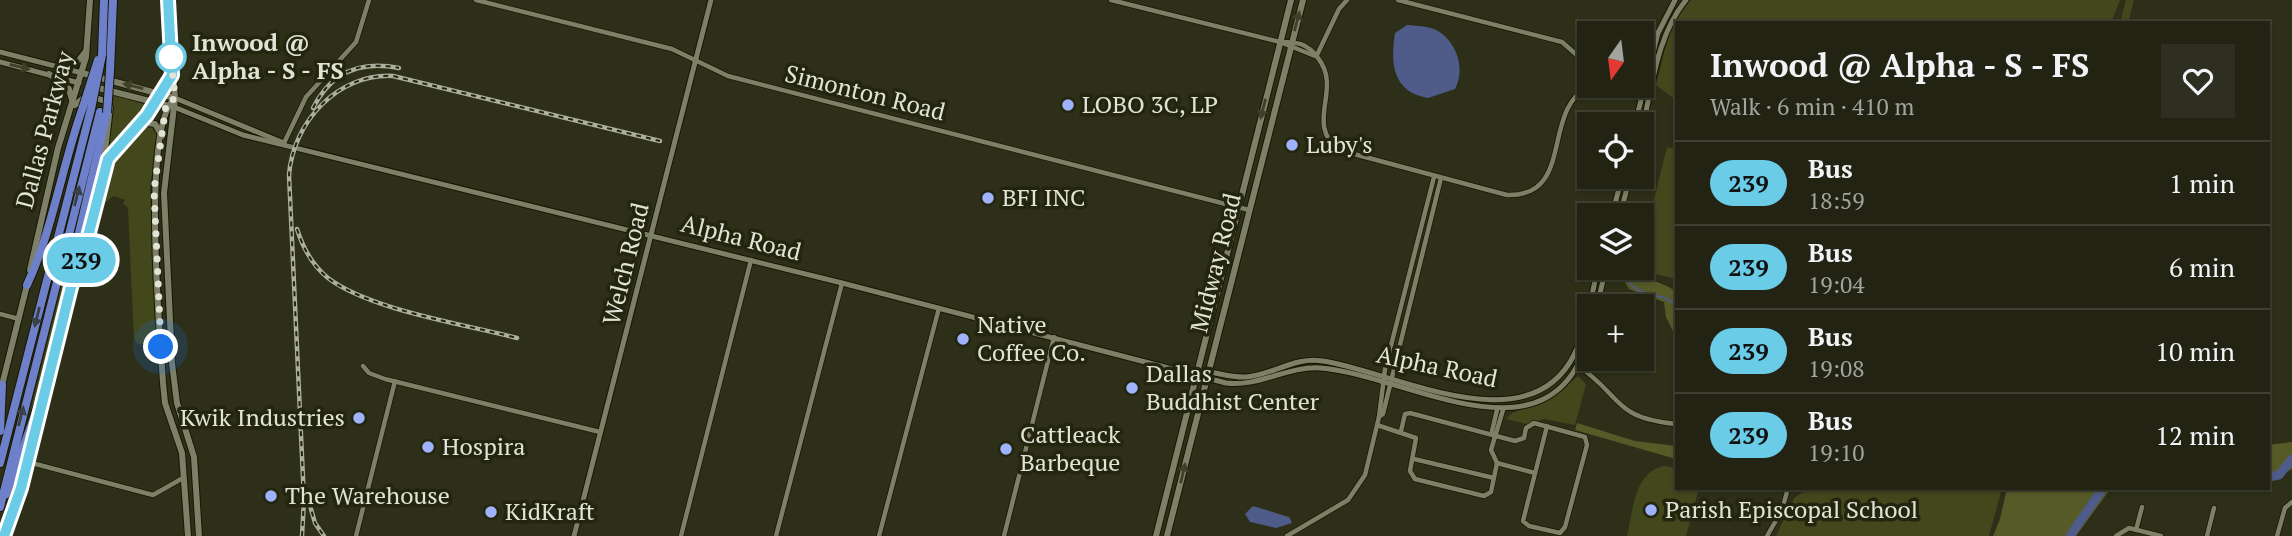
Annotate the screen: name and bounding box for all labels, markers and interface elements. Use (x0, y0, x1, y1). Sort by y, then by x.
one-way arrow (1292, 10, 1303, 32)
north arrow (1577, 21, 1654, 98)
map controls (1577, 21, 1654, 371)
place label: Inwood @ Alpha - S - FS (192, 26, 344, 86)
marker: Inwood @ Alpha - S - FS (156, 42, 186, 72)
text: Inwood @ Alpha - S - FS (1710, 43, 2089, 86)
button: heart (2161, 44, 2235, 118)
street label: Dallas Parkway (8, 47, 81, 212)
street label: Simonton Road (782, 57, 949, 127)
one-way arrow (10, 62, 32, 73)
one-way arrow (122, 80, 144, 91)
place label: LOBO 3C, LP (1082, 88, 1218, 120)
text: Walk · 6 min · 410 m (1710, 91, 1914, 122)
marker: LOBO 3C, LP (1060, 97, 1076, 113)
one-way arrow (1257, 98, 1268, 120)
button: locate (1577, 112, 1654, 189)
place label: Luby's (1306, 128, 1373, 160)
marker: Luby's (1284, 137, 1300, 153)
text: Bus (1808, 151, 1853, 185)
text: 1 min (2169, 166, 2235, 200)
text: 239 (1728, 167, 1769, 199)
place label: BFI INC (1002, 181, 1086, 213)
one-way arrow (72, 185, 83, 207)
text: 18:59 (1808, 185, 1865, 216)
marker: BFI INC (980, 190, 996, 206)
street label: Midway Road (1182, 190, 1248, 336)
street label: Welch Road (594, 199, 656, 328)
button: layers (1577, 203, 1654, 280)
street label: Alpha Road (678, 207, 805, 267)
text: Bus (1808, 235, 1853, 269)
line badge: 239 (41, 237, 121, 283)
text: 239 (61, 244, 101, 276)
text: 6 min (2169, 250, 2235, 284)
text: 239 (1728, 251, 1769, 283)
text: 19:04 (1808, 269, 1865, 300)
button: + (1577, 294, 1654, 371)
one-way arrow (31, 306, 42, 328)
place label: Native Coffee Co. (977, 308, 1086, 368)
text: Bus (1808, 319, 1853, 353)
your location (143, 329, 178, 364)
marker: Native Coffee Co. (955, 331, 971, 347)
text: 10 min (2155, 334, 2235, 368)
text: 239 (1728, 335, 1769, 367)
street label: Alpha Road (1374, 338, 1501, 394)
text: 19:08 (1808, 353, 1865, 384)
place label: Dallas Buddhist Center (1146, 357, 1320, 417)
marker: Dallas Buddhist Center (1124, 380, 1140, 396)
place label: Kwik Industries (180, 401, 345, 433)
text: Bus (1808, 403, 1853, 437)
one-way arrow (16, 405, 27, 427)
marker: Kwik Industries (351, 410, 367, 426)
place label: Cattleack Barbeque (1020, 418, 1121, 478)
text: 12 min (2155, 418, 2235, 452)
text: 239 (1728, 419, 1769, 451)
place label: Hospira (442, 430, 525, 462)
text: 19:10 (1808, 437, 1865, 468)
marker: Hospira (420, 439, 436, 455)
marker: Cattleack Barbeque (998, 441, 1014, 457)
one-way arrow (1178, 462, 1189, 484)
place label: The Warehouse (285, 479, 450, 511)
marker: The Warehouse (263, 488, 279, 504)
place label: Parish Episcopal School (1665, 493, 1918, 525)
place label: KidKraft (505, 495, 595, 527)
marker: Parish Episcopal School (1643, 502, 1659, 518)
marker: KidKraft (483, 504, 499, 520)

